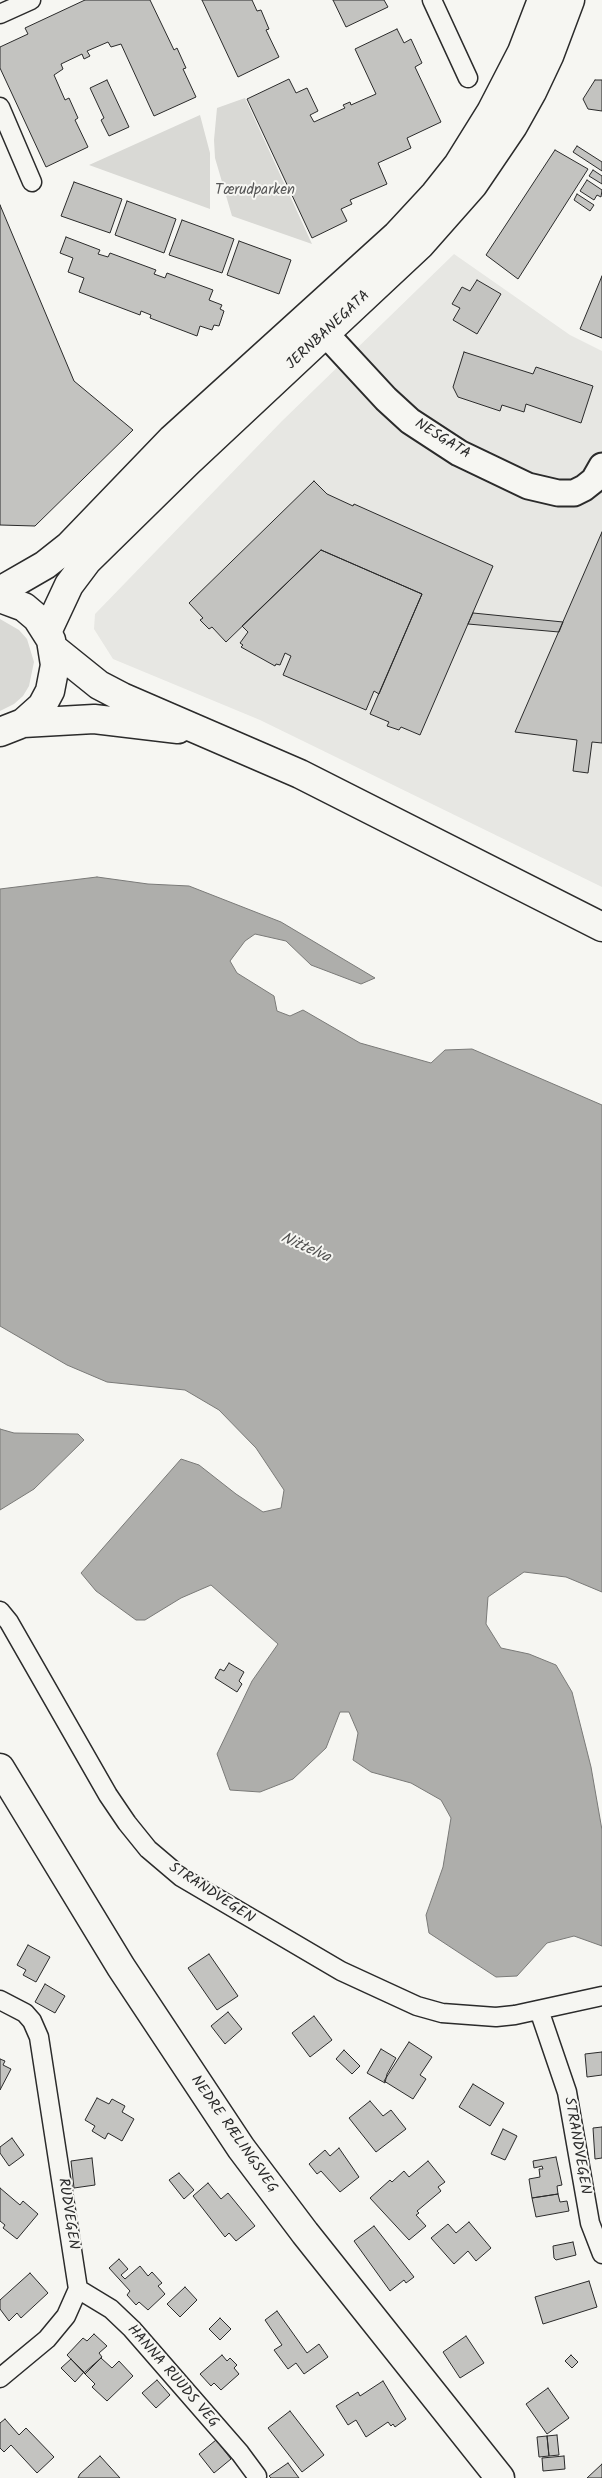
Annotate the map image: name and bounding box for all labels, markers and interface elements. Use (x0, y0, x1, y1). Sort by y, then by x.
park label: Tærudparken (215, 182, 295, 200)
street label: JERNBANEGATA (283, 288, 375, 374)
street label: NESGATA (411, 416, 473, 464)
water label: Nittelva (277, 1230, 333, 1268)
street label: STRANDVEGEN (165, 1860, 257, 1928)
street label: NEDRE RÆLINGSVEG (186, 2073, 280, 2197)
street label: STRANDVEGEN (559, 2096, 593, 2196)
street label: RUDVEGEN (52, 2177, 82, 2251)
street label: HANNA RUUDS VEG (122, 2322, 222, 2432)

